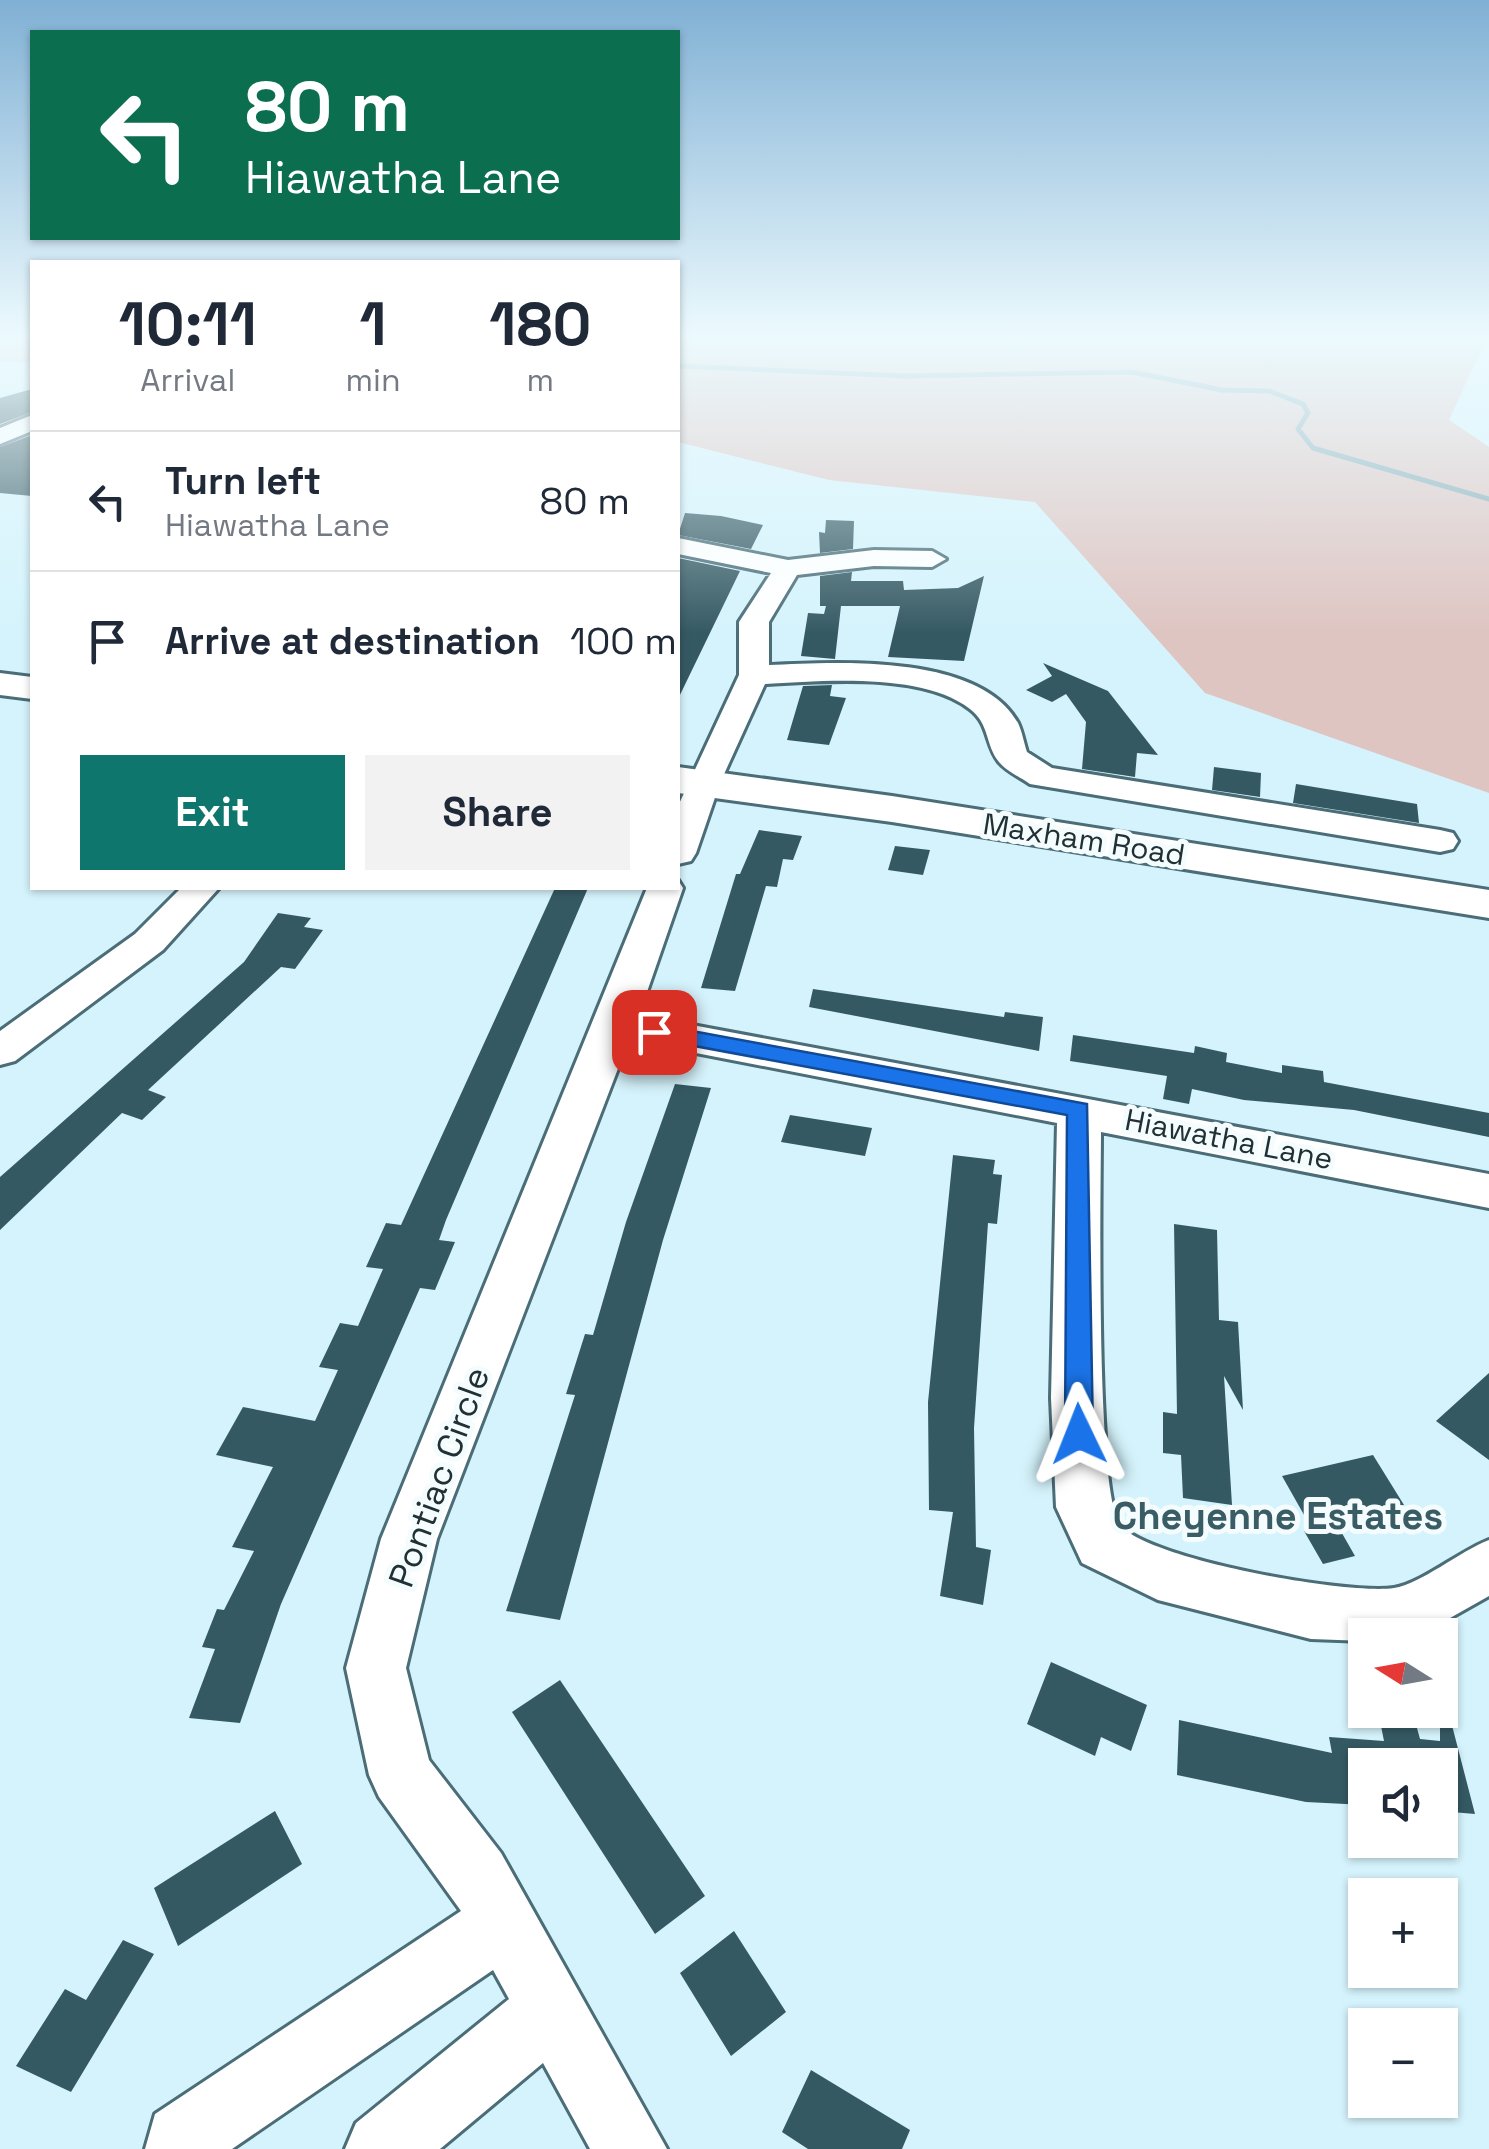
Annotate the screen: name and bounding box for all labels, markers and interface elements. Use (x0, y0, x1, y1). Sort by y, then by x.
text: 80 m (245, 62, 410, 151)
icon: left (80, 70, 210, 200)
text: Hiawatha Lane (245, 149, 561, 206)
text: 10:11 (119, 286, 257, 363)
text: 1 (359, 286, 387, 363)
text: 180 (489, 286, 591, 363)
text: Arrival (140, 360, 235, 400)
text: min (346, 360, 401, 400)
text: m (527, 360, 554, 400)
text: Turn left (165, 457, 321, 505)
icon: left (80, 474, 135, 529)
text: 80 m (540, 477, 630, 525)
text: Hiawatha Lane (165, 505, 390, 545)
icon: arrive (80, 614, 135, 669)
text: Arrive at destination (165, 617, 540, 665)
text: 100 m (570, 617, 677, 665)
button: Exit (80, 755, 345, 870)
button: Share (365, 755, 630, 870)
street label: Maxham Road (980, 804, 1188, 874)
pin (612, 990, 697, 1075)
icon: arrive (627, 1005, 682, 1060)
street label: Hiawatha Lane (1122, 1100, 1336, 1178)
street label: Pontiac Circle (379, 1361, 499, 1593)
position arrow (1027, 1382, 1131, 1486)
district label: Cheyenne Estates (1113, 1492, 1443, 1540)
north arrow (1348, 1618, 1458, 1728)
map controls (1348, 1618, 1458, 2118)
button: sound (1348, 1748, 1458, 1858)
button: + (1348, 1878, 1458, 1988)
button: − (1348, 2008, 1458, 2118)

